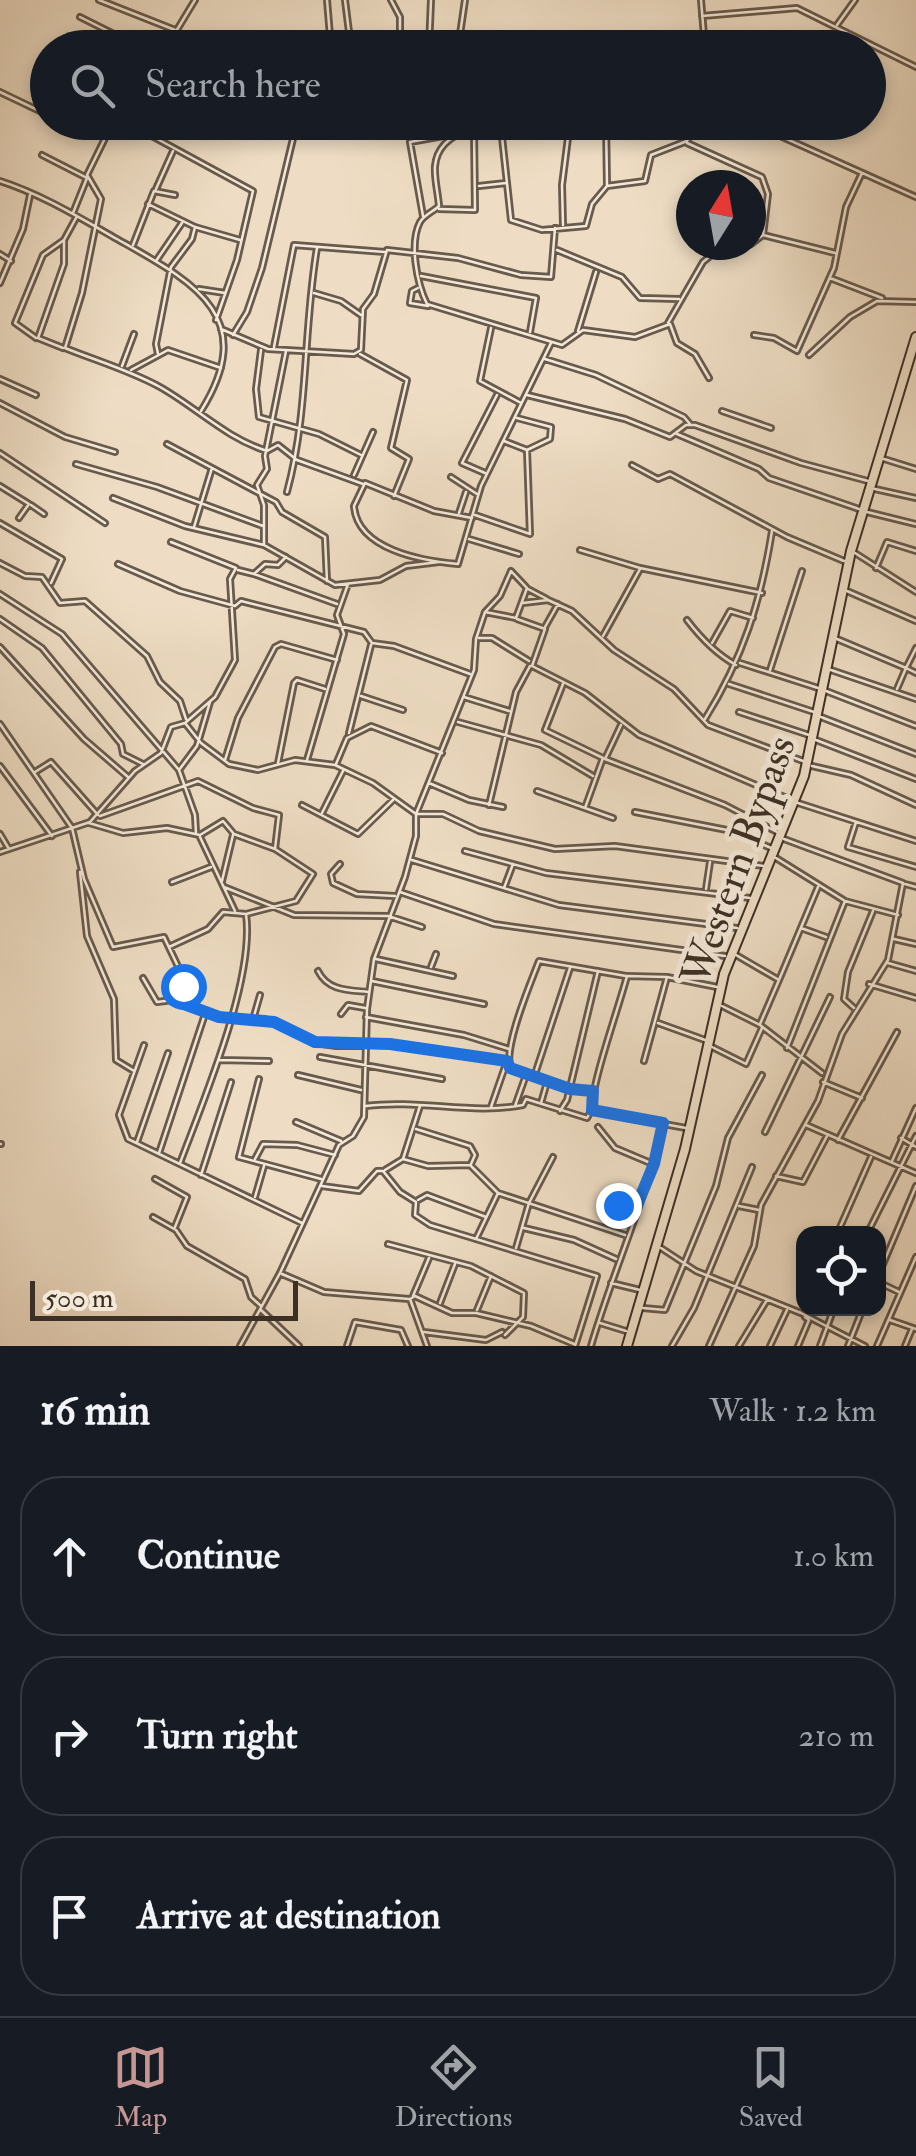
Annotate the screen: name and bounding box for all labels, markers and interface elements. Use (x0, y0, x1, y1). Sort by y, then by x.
search box (30, 30, 886, 140)
icon: search (65, 58, 120, 113)
text: Search here (145, 61, 321, 109)
north arrow (676, 170, 766, 260)
street label: Western Bypass (669, 729, 808, 993)
route start (161, 964, 207, 1010)
route end (596, 1183, 642, 1229)
map controls (796, 1226, 886, 1316)
button: locate (796, 1226, 886, 1316)
scale bar (30, 1276, 298, 1320)
text: 500 m (45, 1281, 113, 1316)
text: 16 min (40, 1385, 150, 1437)
text: Walk · 1.2 km (709, 1391, 876, 1431)
icon: ahead (42, 1529, 97, 1584)
text: Continue (137, 1532, 280, 1580)
text: 1.0 km (793, 1536, 874, 1576)
icon: right (42, 1709, 97, 1764)
text: Turn right (137, 1712, 298, 1760)
text: 210 m (799, 1716, 874, 1756)
icon: arrive (42, 1889, 97, 1944)
text: Arrive at destination (137, 1892, 441, 1940)
tab: Map (113, 2040, 168, 2135)
tab: Directions (395, 2040, 512, 2135)
tab: Saved (739, 2040, 803, 2135)

